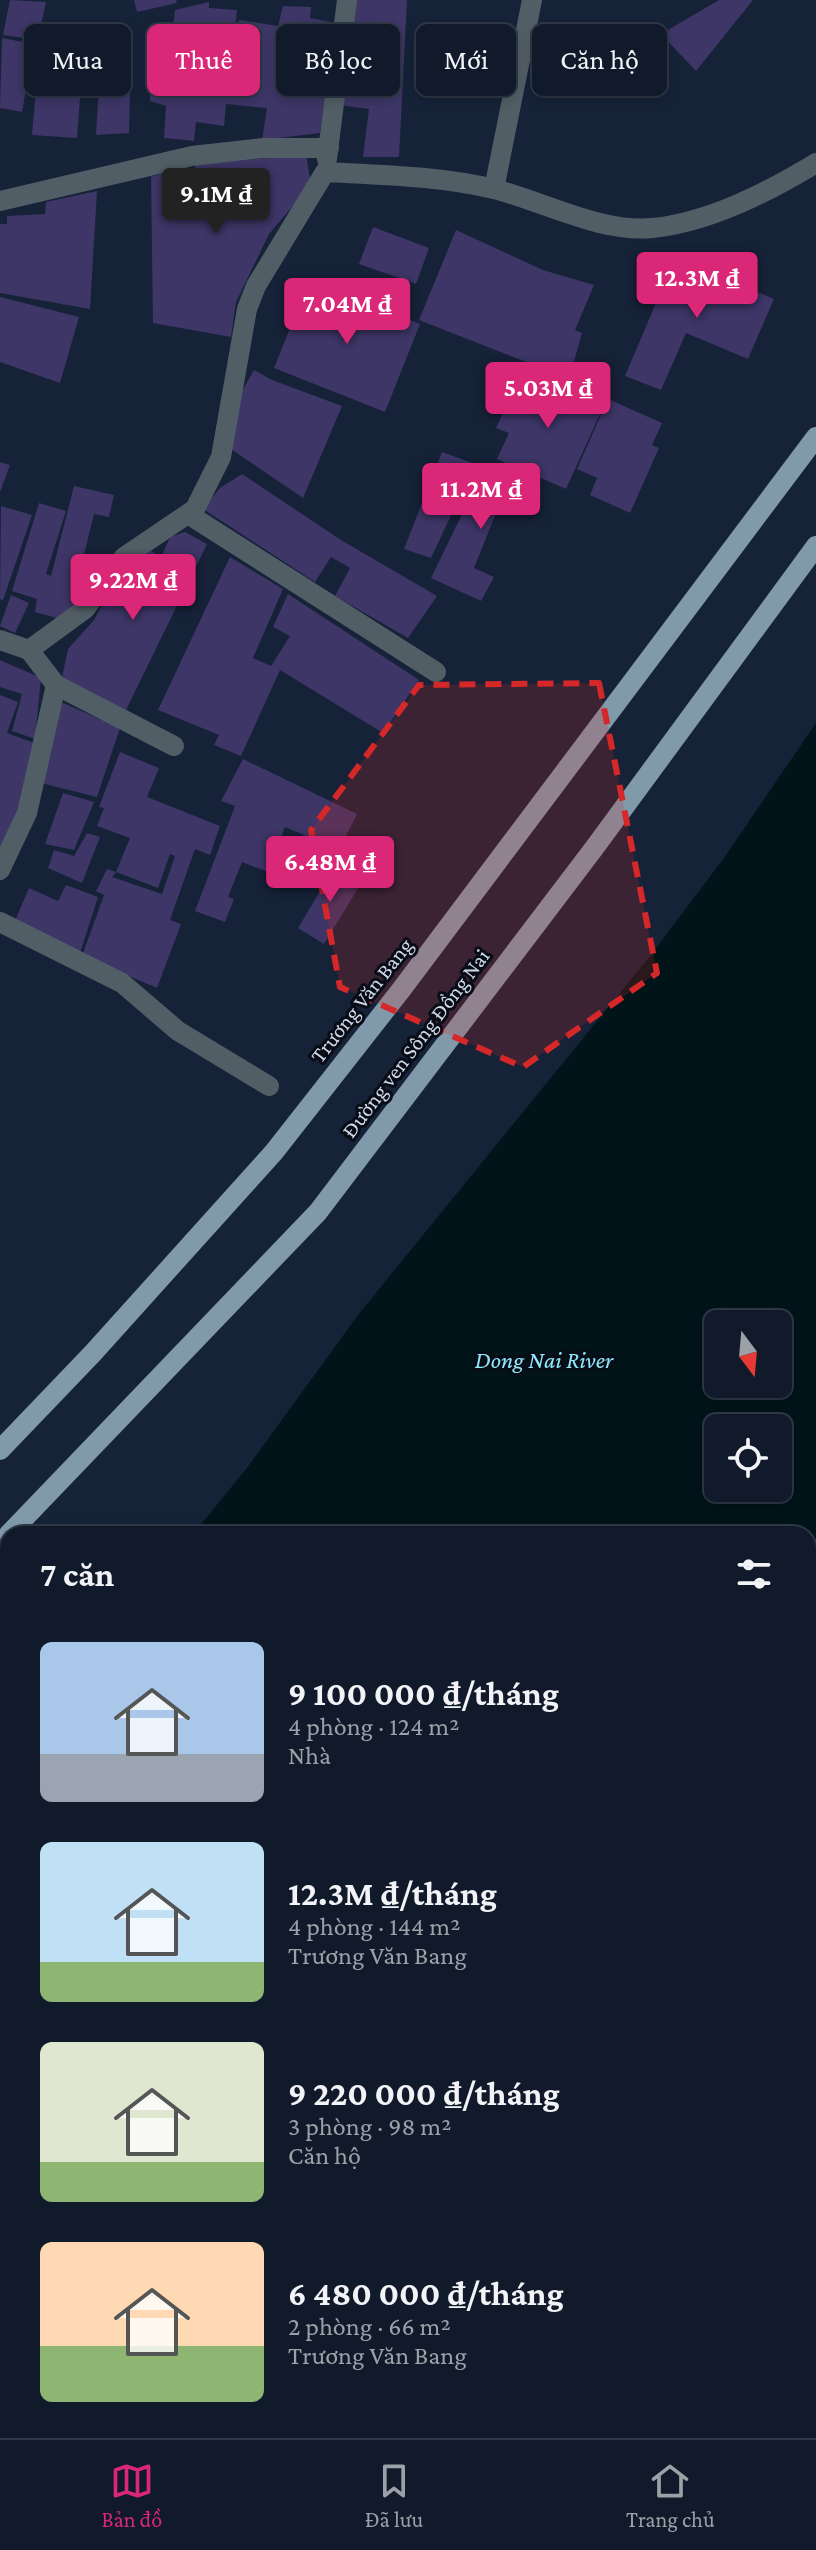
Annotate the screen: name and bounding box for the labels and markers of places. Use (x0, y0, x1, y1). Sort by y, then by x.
pin: 9.1M ₫ (151, 168, 281, 236)
pin: 12.3M ₫ (623, 252, 771, 320)
pin: 7.04M ₫ (273, 278, 421, 346)
pin: 5.03M ₫ (474, 362, 622, 430)
pin: 11.2M ₫ (407, 463, 555, 531)
pin: 9.22M ₫ (59, 554, 207, 622)
pin: 6.48M ₫ (256, 836, 404, 904)

